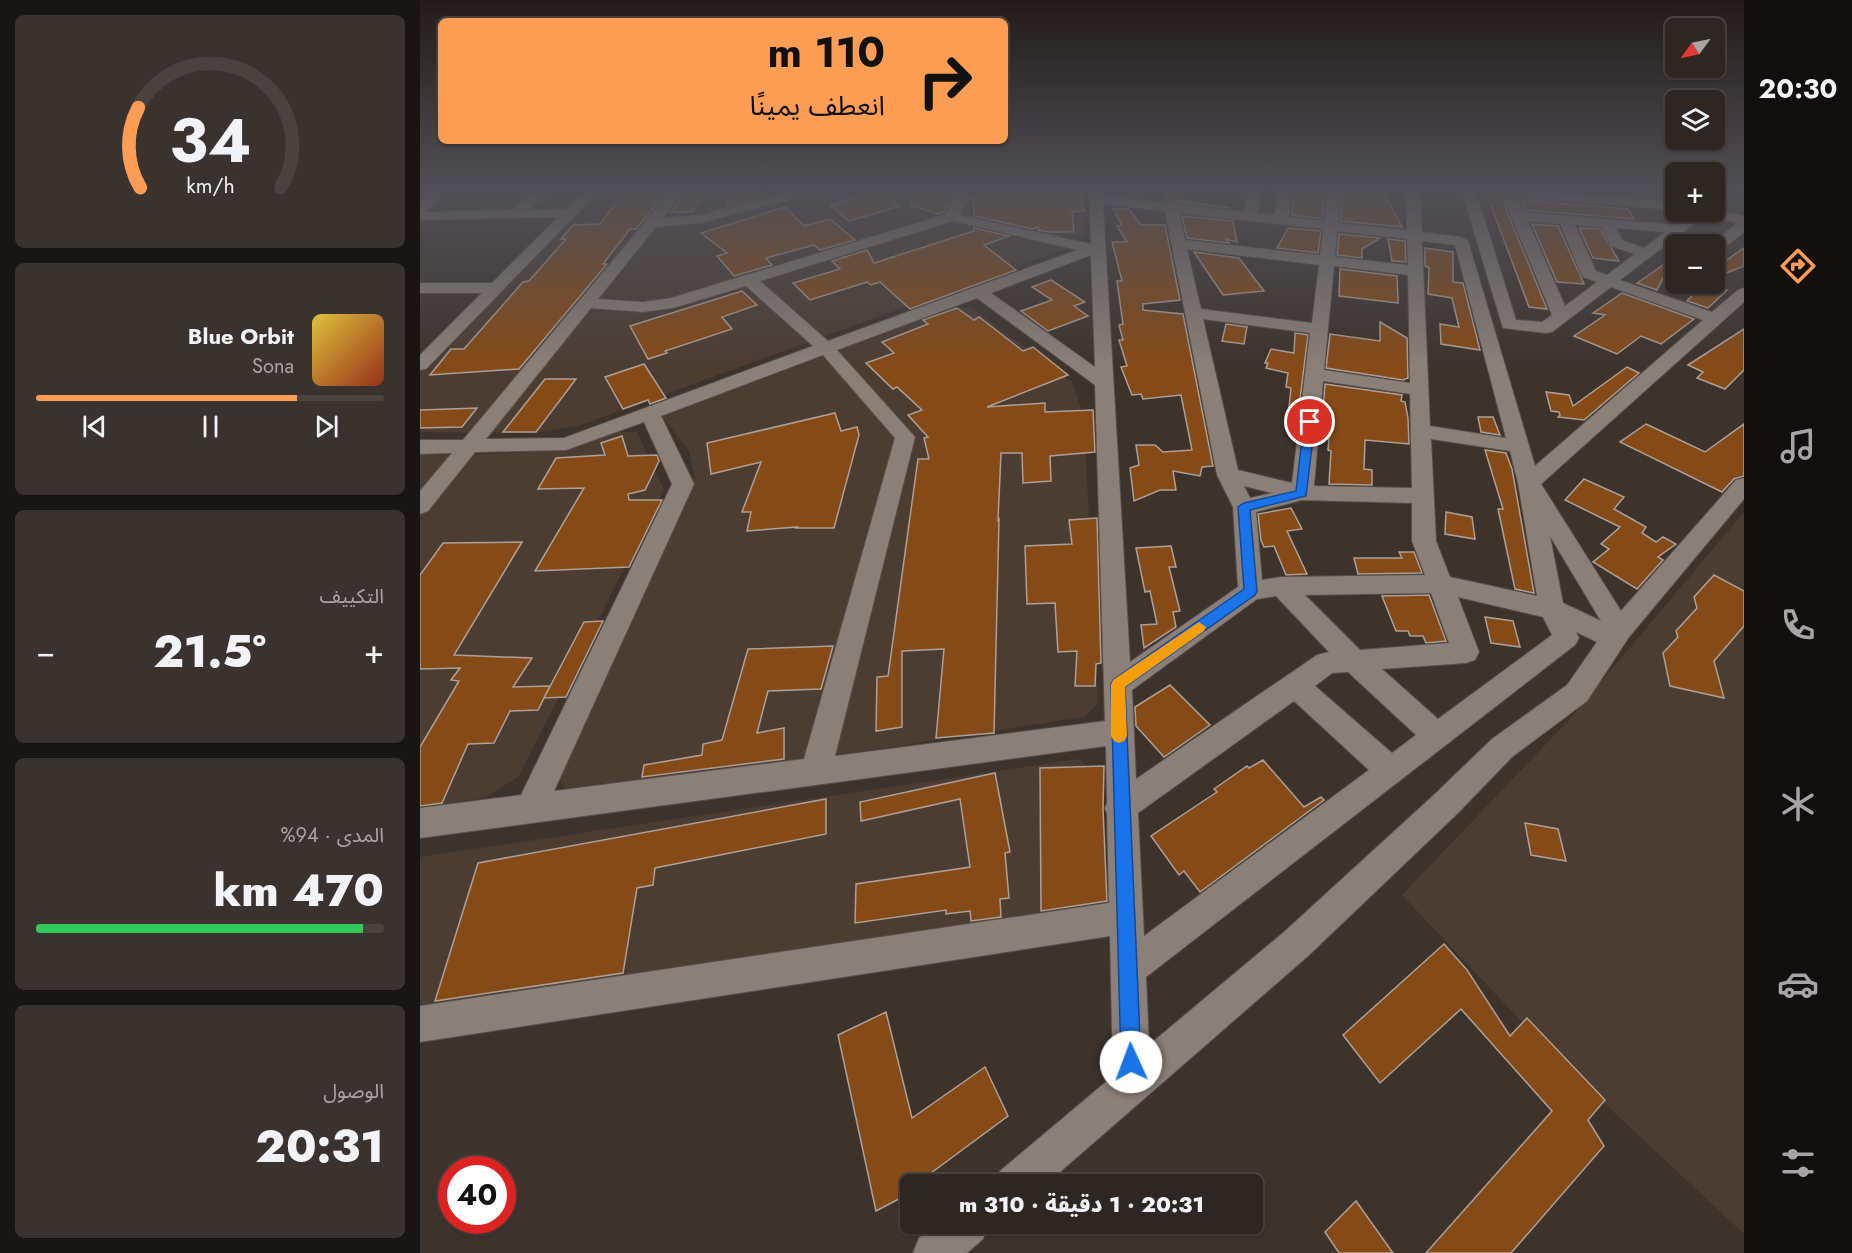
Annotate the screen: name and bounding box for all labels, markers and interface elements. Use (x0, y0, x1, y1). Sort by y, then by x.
north arrow (1665, 18, 1725, 78)
map controls (1665, 18, 1725, 294)
text: 110 m (767, 22, 885, 83)
icon: right (906, 42, 984, 120)
text: 20:30 (1759, 69, 1837, 108)
text: انعطف يمينًا (749, 86, 885, 125)
button: layers (1665, 90, 1725, 150)
text: 34 (169, 95, 251, 185)
button: + (1665, 162, 1725, 222)
text: km/h (186, 171, 234, 202)
button: − (1665, 234, 1725, 294)
icon: directions (1777, 245, 1819, 287)
text: Blue Orbit (188, 320, 294, 352)
text: Sona (252, 352, 294, 381)
pin (1284, 396, 1335, 447)
icon: arrive (1293, 405, 1326, 438)
icon: previous (78, 410, 111, 443)
icon: pause (194, 410, 227, 443)
icon: next (310, 410, 343, 443)
icon: music (1777, 425, 1819, 467)
text: التكييف (320, 582, 384, 611)
icon: phone (1777, 604, 1819, 646)
text: 21.5° (153, 619, 266, 684)
text: − (36, 628, 55, 675)
text: + (364, 628, 384, 675)
icon: climate (1777, 783, 1819, 825)
text: المدى · 94% (280, 821, 384, 850)
text: 470 km (213, 858, 384, 923)
icon: car (1777, 963, 1819, 1005)
position arrow (1099, 1030, 1163, 1094)
text: الوصول (323, 1077, 384, 1106)
text: 20:31 (255, 1114, 384, 1179)
icon: filters (1777, 1142, 1819, 1184)
speed limit sign: 40 (438, 1156, 516, 1234)
text: 20:31 · 1 دقيقة · 310 m (959, 1188, 1204, 1220)

